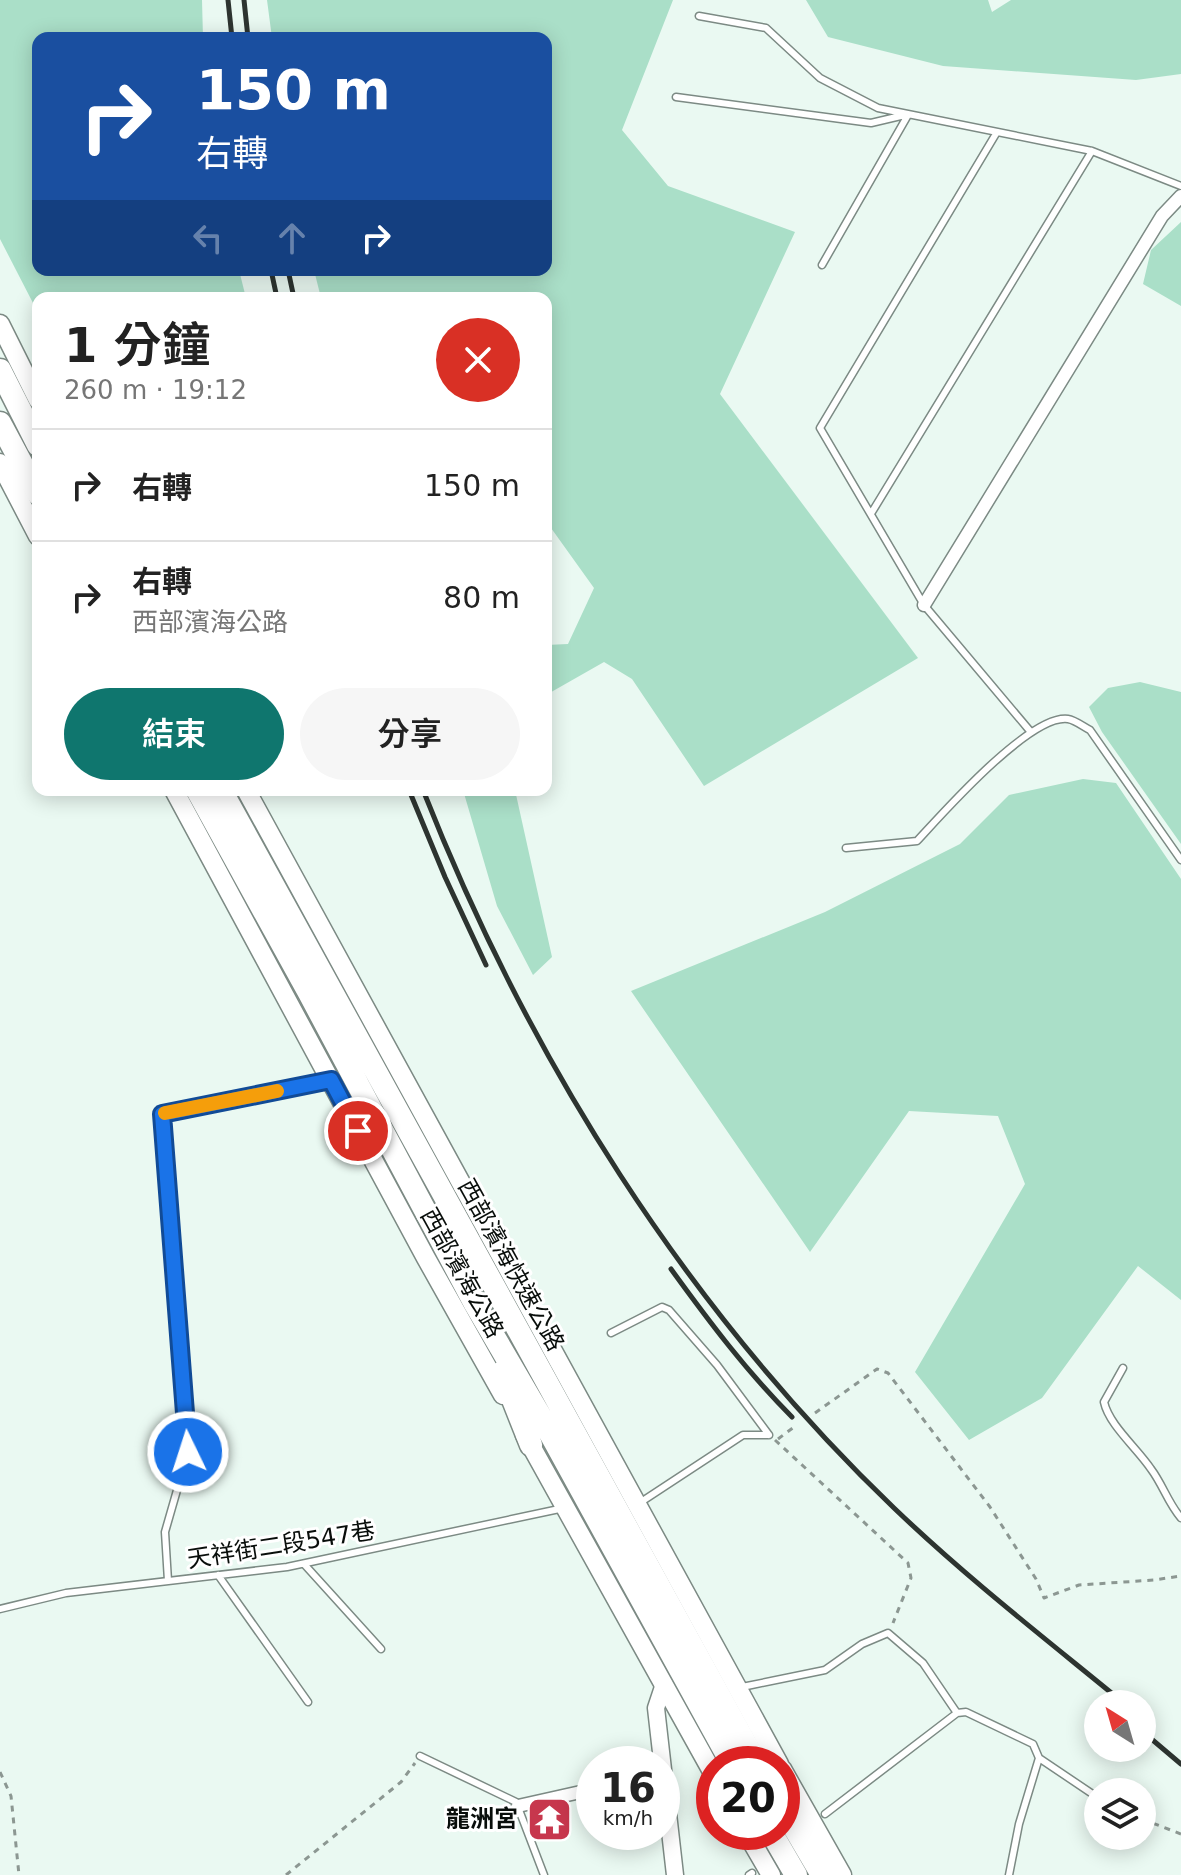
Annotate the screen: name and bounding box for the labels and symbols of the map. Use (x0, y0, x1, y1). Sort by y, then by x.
pin (324, 1097, 392, 1165)
street label: 西部濱海快速公路 (452, 1174, 570, 1356)
street label: 西部濱海公路 (415, 1203, 509, 1343)
position arrow (146, 1410, 230, 1494)
street label: 天祥街二段547巷 (185, 1516, 377, 1574)
north arrow (1084, 1690, 1156, 1762)
speed limit sign: 20 (696, 1746, 800, 1850)
temple icon: 龍洲宮 (525, 1795, 573, 1843)
place label: 龍洲宮 (446, 1805, 518, 1833)

